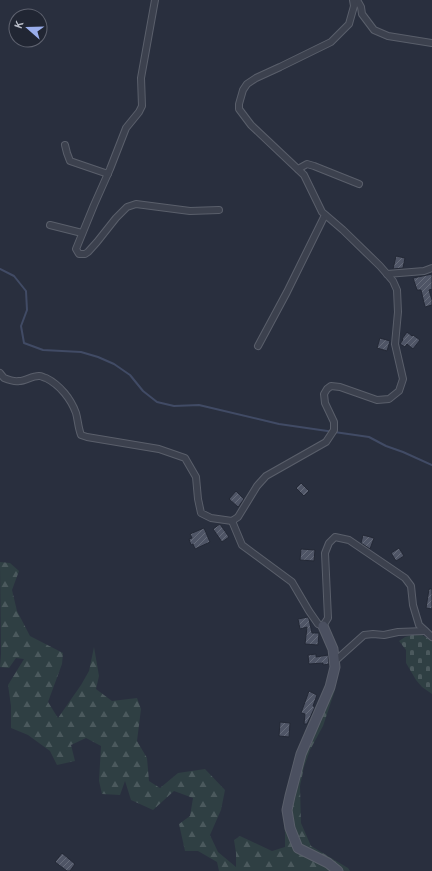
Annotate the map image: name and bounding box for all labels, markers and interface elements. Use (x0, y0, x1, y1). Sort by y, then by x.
north arrow (8, 8, 48, 48)
text: K (11, 19, 26, 30)

